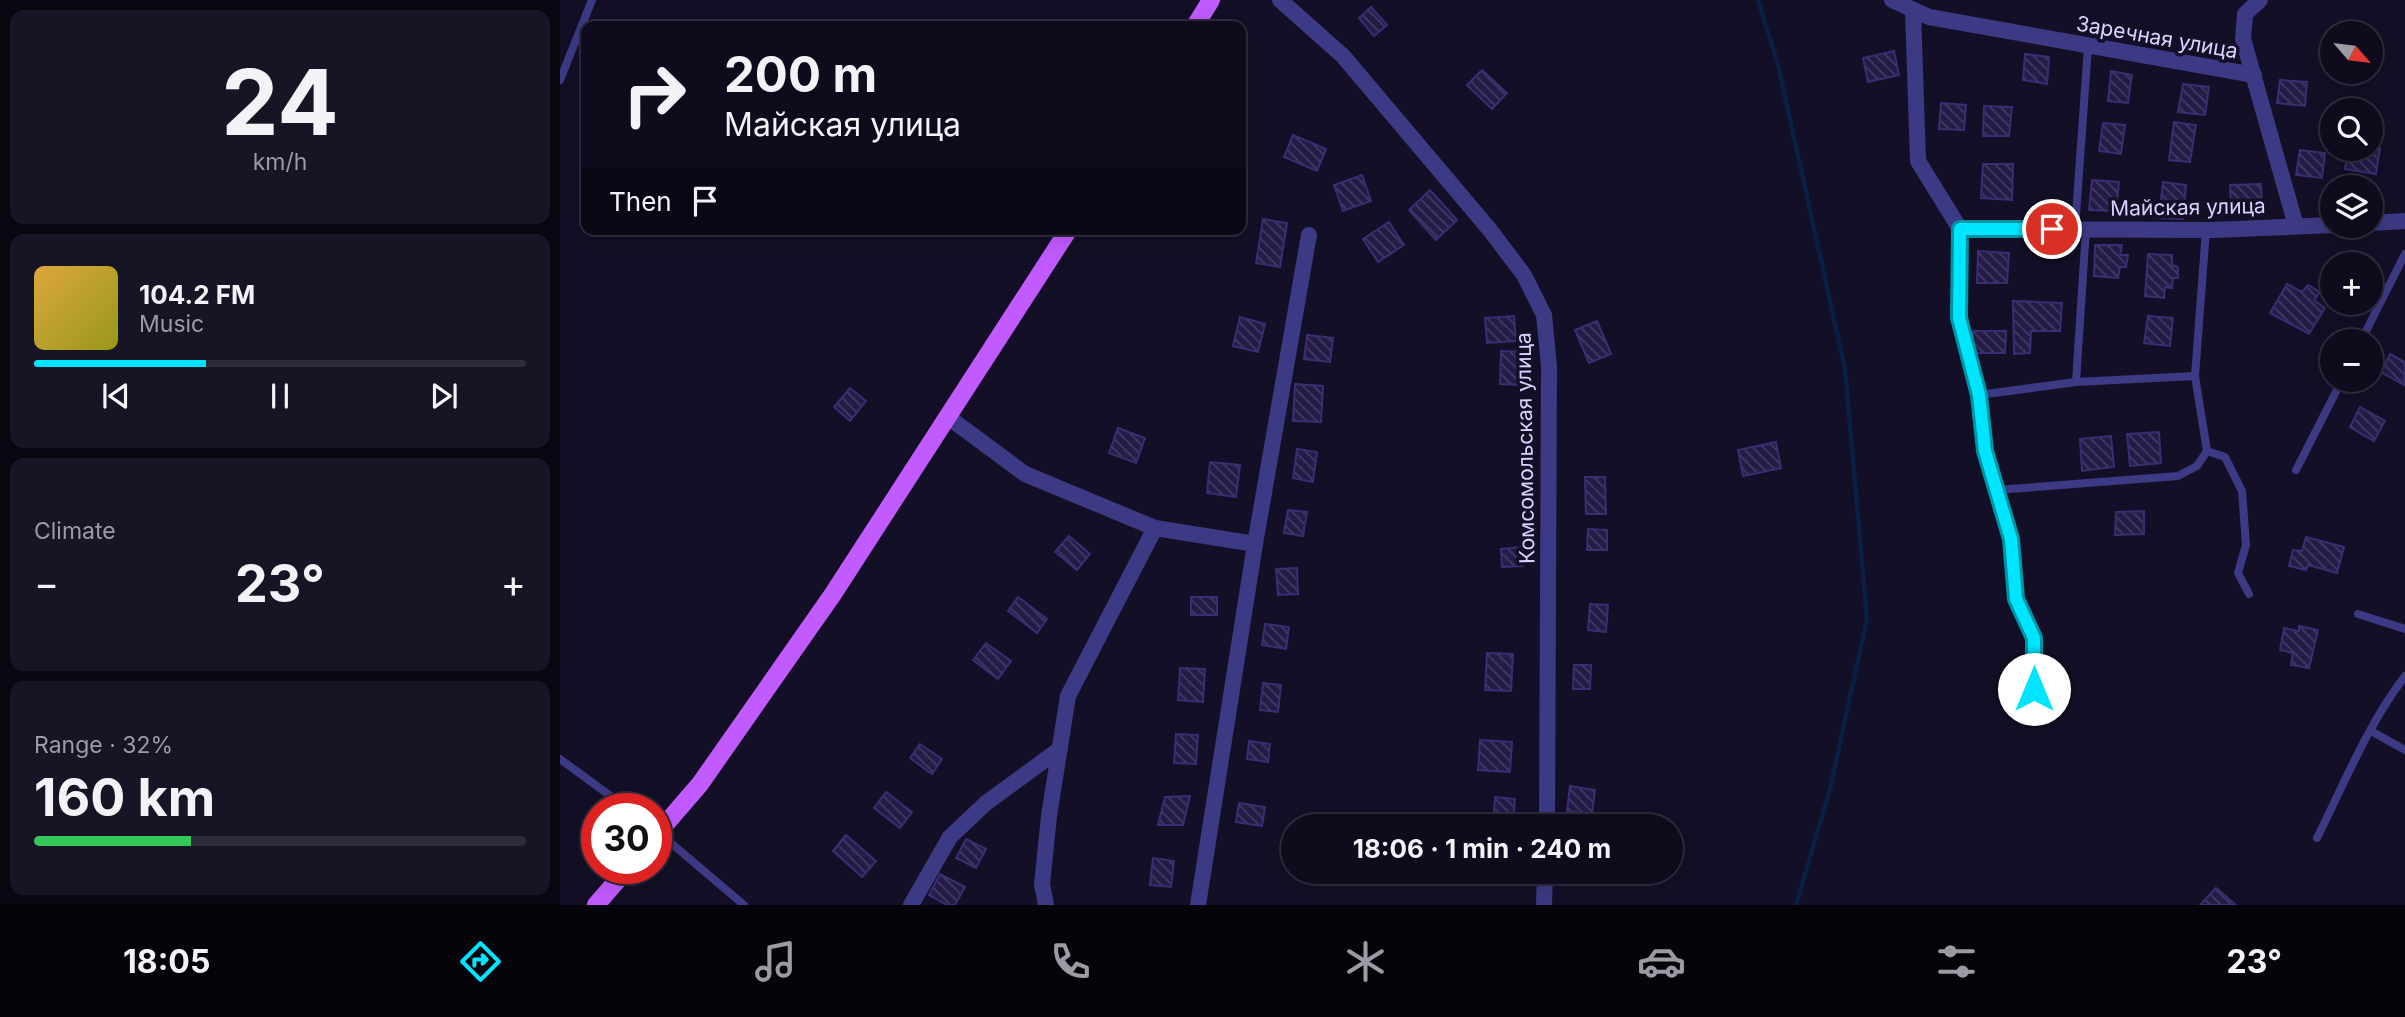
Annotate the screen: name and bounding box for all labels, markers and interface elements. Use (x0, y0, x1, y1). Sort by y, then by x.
street label: Заречная улица (2074, 10, 2240, 64)
north arrow (2320, 21, 2384, 84)
map controls (2320, 21, 2383, 392)
text: 200 m (724, 45, 877, 104)
text: 24 (221, 47, 339, 157)
icon: right (609, 49, 700, 140)
button: search (2320, 98, 2383, 161)
text: Майская улица (724, 105, 961, 144)
text: km/h (253, 148, 307, 176)
button: layers (2320, 175, 2383, 238)
icon: arrive (686, 182, 724, 220)
text: Then (609, 186, 672, 217)
street label: Майская улица (2110, 193, 2266, 221)
pin (2022, 199, 2082, 259)
icon: arrive (2033, 210, 2071, 248)
button: + (2320, 252, 2383, 315)
text: 104.2 FM (139, 279, 255, 310)
text: Music (139, 310, 204, 338)
button: − (2320, 329, 2383, 392)
street label: Комсомольская улица (1510, 332, 1540, 564)
icon: previous (97, 377, 135, 415)
icon: pause (261, 377, 299, 415)
icon: next (425, 377, 463, 415)
text: Climate (34, 517, 116, 545)
text: 23° (235, 552, 325, 615)
text: − (34, 560, 59, 606)
text: + (501, 560, 526, 606)
position arrow (1997, 652, 2071, 726)
text: Range · 32% (34, 731, 173, 759)
text: 160 km (34, 766, 215, 829)
speed limit sign: 30 (581, 793, 672, 884)
text: 18:06 · 1 min · 240 m (1353, 833, 1611, 864)
icon: directions (456, 937, 505, 986)
icon: music (751, 937, 800, 986)
icon: phone (1046, 937, 1095, 986)
icon: climate (1341, 937, 1390, 986)
icon: car (1637, 937, 1686, 986)
icon: filters (1932, 937, 1981, 986)
text: 18:05 (123, 942, 210, 981)
text: 23° (2227, 942, 2282, 981)

